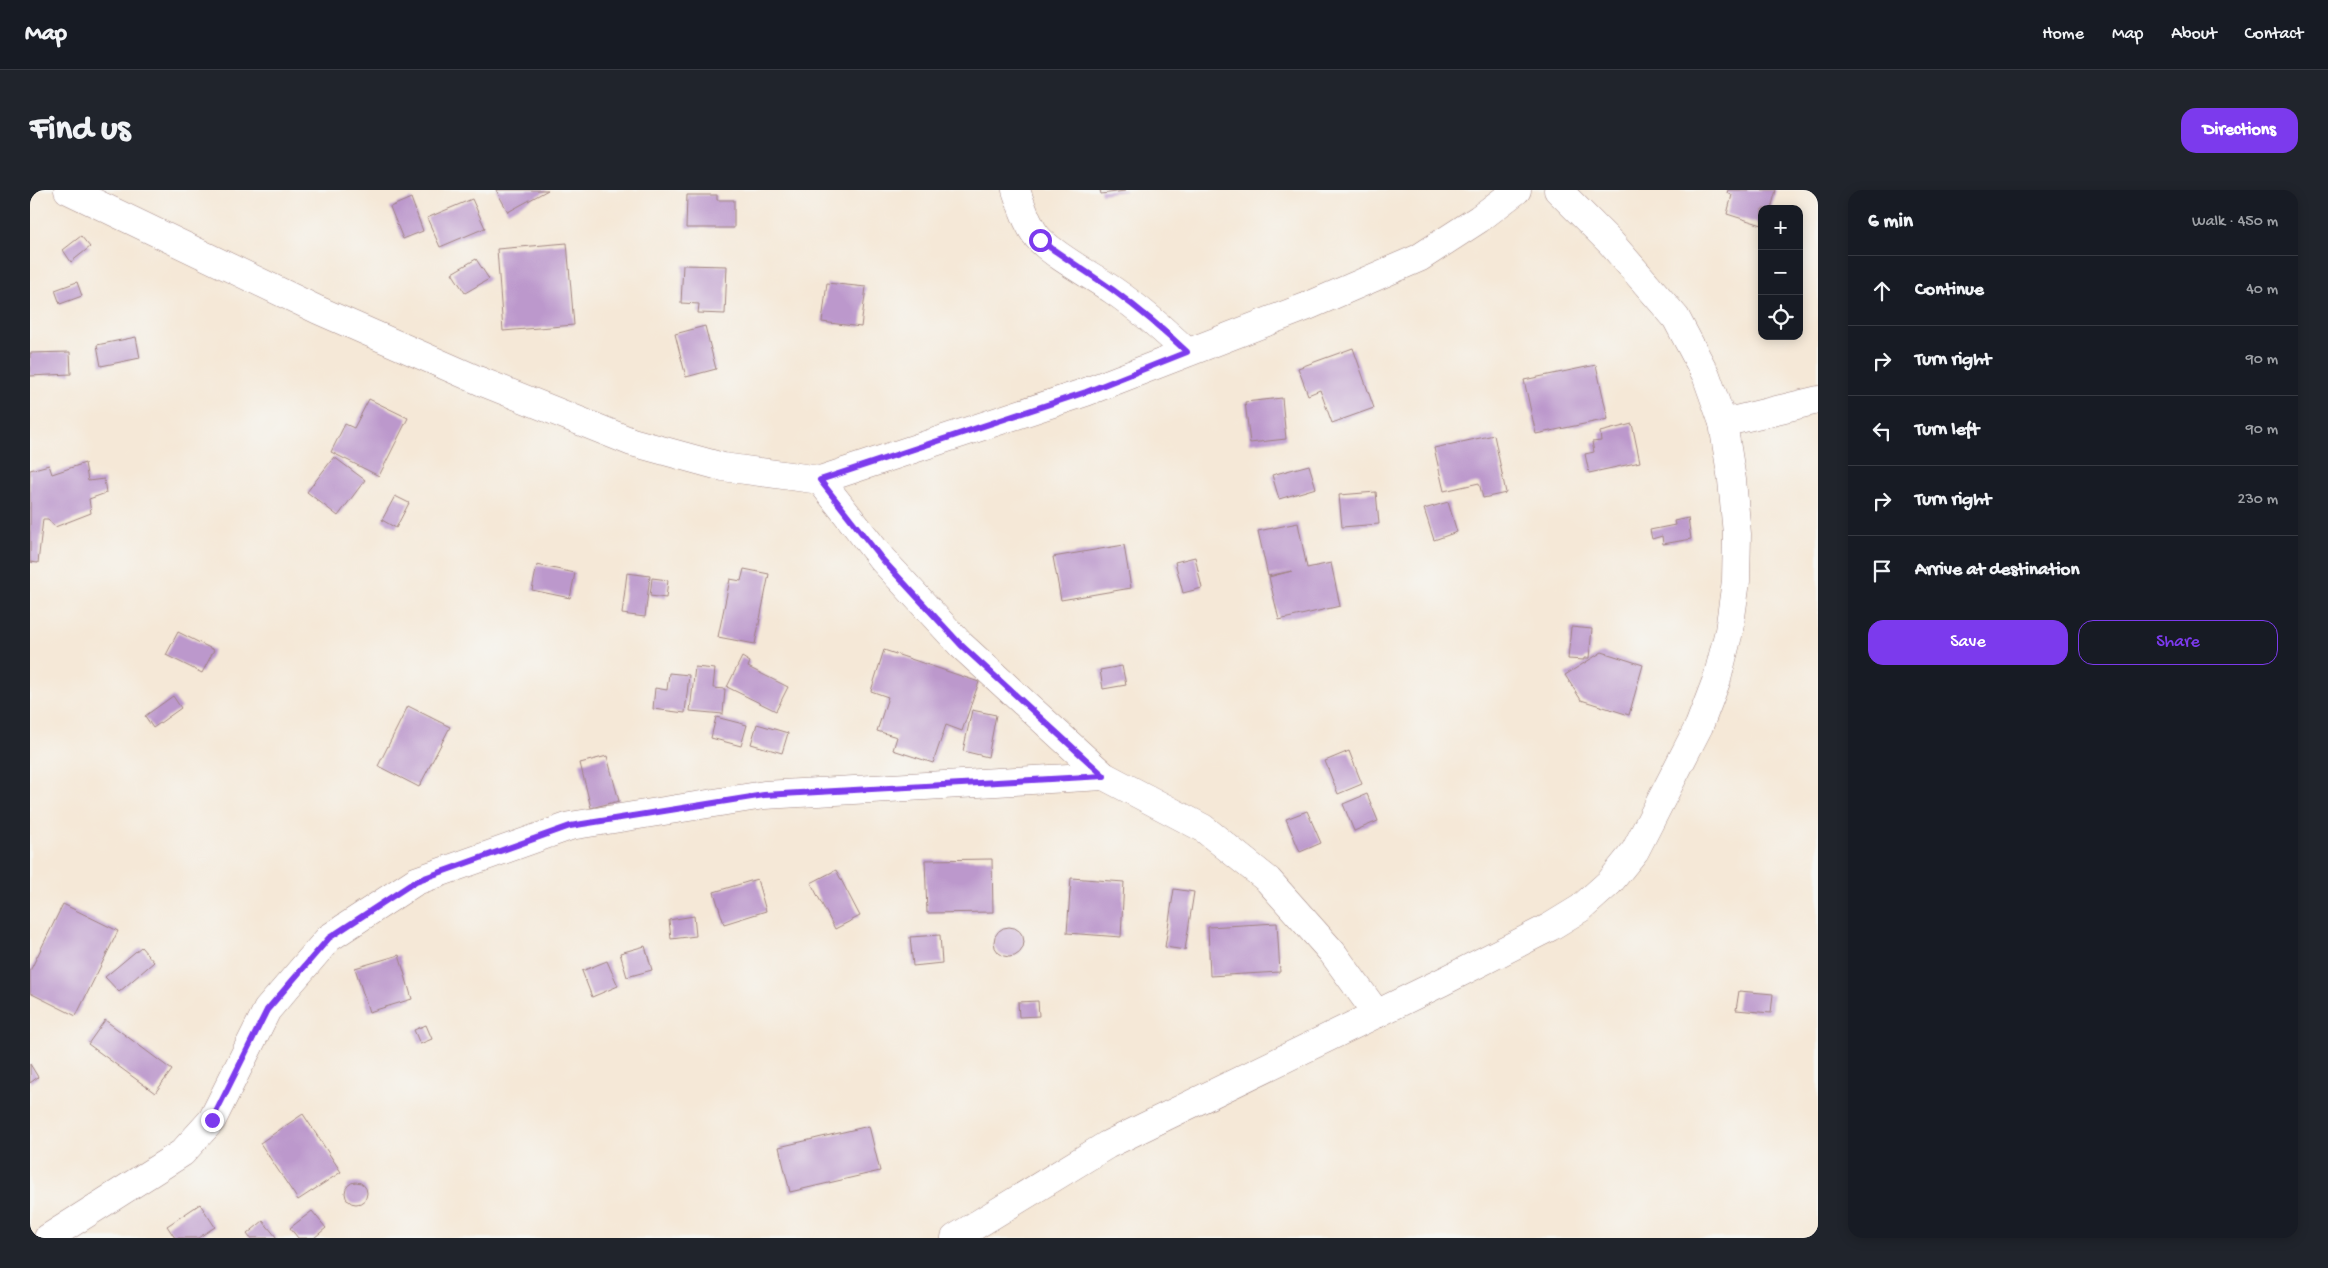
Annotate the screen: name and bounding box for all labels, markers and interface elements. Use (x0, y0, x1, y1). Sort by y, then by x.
text: Map (25, 20, 67, 49)
text: Home (2042, 24, 2084, 45)
text: Map (2112, 24, 2143, 45)
text: About (2171, 24, 2217, 45)
text: Contact (2245, 24, 2303, 45)
button: Directions (2181, 108, 2298, 153)
text: Find us (30, 110, 130, 151)
map controls (1758, 205, 1803, 340)
button: + (1758, 205, 1803, 250)
text: 6 min (1868, 210, 1913, 235)
text: Walk · 450 m (2192, 213, 2278, 232)
route start (1029, 229, 1052, 252)
button: − (1758, 250, 1803, 295)
icon: ahead (1868, 277, 1896, 305)
text: Continue (1915, 279, 1984, 302)
text: 40 m (2246, 281, 2278, 300)
button: locate (1758, 295, 1803, 340)
icon: right (1868, 347, 1896, 375)
text: Turn right (1915, 349, 1991, 372)
text: 90 m (2246, 351, 2278, 370)
icon: left (1868, 417, 1896, 445)
text: Turn left (1915, 419, 1979, 442)
text: 90 m (2246, 421, 2278, 440)
icon: right (1868, 487, 1896, 515)
text: Turn right (1915, 489, 1991, 512)
text: 230 m (2238, 491, 2278, 510)
icon: arrive (1868, 557, 1896, 585)
text: Arrive at destination (1915, 559, 2079, 582)
button: Save (1868, 620, 2068, 665)
button: Share (2078, 620, 2278, 665)
route end (201, 1109, 224, 1132)

